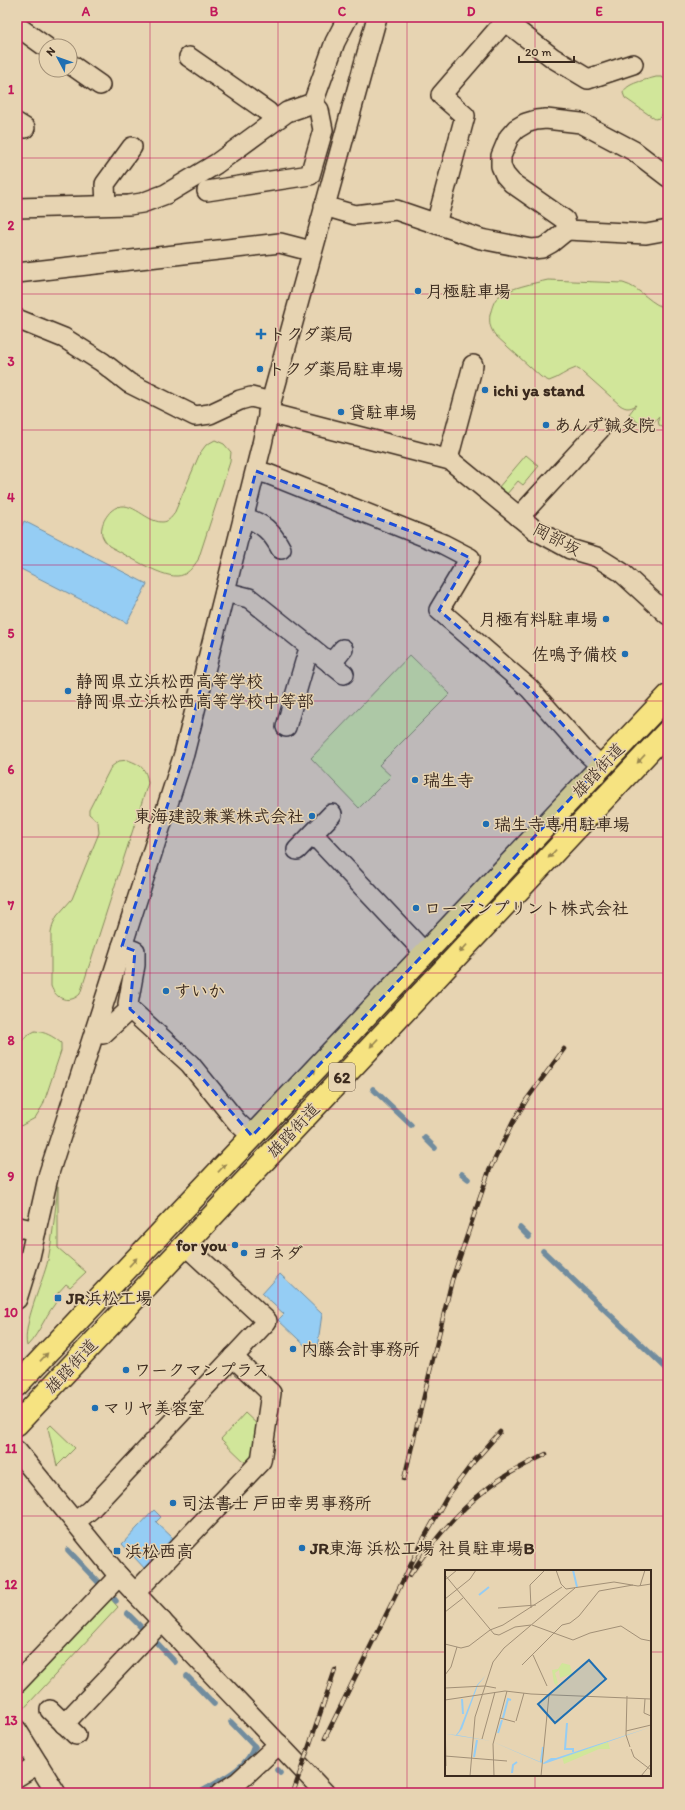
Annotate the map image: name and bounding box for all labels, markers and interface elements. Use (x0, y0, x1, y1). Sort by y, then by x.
text: A (81, 4, 91, 19)
text: B (210, 4, 219, 19)
text: C (338, 4, 347, 19)
text: D (467, 4, 476, 19)
text: E (595, 4, 603, 19)
north arrow (38, 38, 78, 78)
scale bar (519, 38, 574, 64)
text: N (43, 45, 58, 59)
text: 20 m (525, 45, 552, 59)
text: 1 (8, 82, 14, 97)
text: 2 (8, 218, 15, 233)
place label: 月極駐車場 (426, 281, 511, 301)
marker: 月極駐車場 (413, 286, 423, 296)
place label: トクダ薬局 (269, 324, 354, 344)
marker: トクダ薬局 (256, 329, 266, 339)
text: 3 (7, 354, 15, 369)
place label: トクダ薬局駐車場 (268, 359, 404, 379)
marker: トクダ薬局駐車場 (255, 364, 265, 374)
place label: ichi ya stand (493, 380, 585, 401)
marker: ichi ya stand (480, 385, 490, 395)
place label: 貸駐車場 (349, 402, 417, 422)
marker: 貸駐車場 (336, 407, 346, 417)
place label: あんず鍼灸院 (554, 415, 655, 435)
marker: あんず鍼灸院 (541, 420, 551, 430)
text: 4 (7, 490, 15, 505)
street label: 岡部坂 (530, 519, 584, 559)
place label: 月極有料駐車場 (479, 609, 598, 629)
marker: 月極有料駐車場 (601, 614, 611, 624)
text: 5 (8, 626, 15, 641)
place label: 佐鳴予備校 (532, 644, 617, 664)
marker: 佐鳴予備校 (620, 649, 630, 659)
place label: 静岡県立浜松西高等学校 静岡県立浜松西高等学校中等部 (76, 671, 314, 711)
marker: 静岡県立浜松西高等学校 静岡県立浜松西高等学校中等部 (63, 686, 73, 696)
street label: 雄踏街道 (567, 738, 629, 802)
one-way arrow (636, 754, 646, 764)
text: 6 (8, 762, 15, 777)
place label: 瑞生寺 (423, 770, 474, 790)
marker: 瑞生寺 (410, 775, 420, 785)
place label: 東海建設兼業株式会社 (134, 806, 304, 826)
marker: 東海建設兼業株式会社 (307, 811, 317, 821)
place label: 瑞生寺専用駐車場 (494, 814, 630, 834)
marker: 瑞生寺専用駐車場 (481, 819, 491, 829)
one-way arrow (547, 849, 557, 859)
text: 7 (7, 898, 15, 913)
place label: ローマンプリント株式会社 (424, 898, 629, 918)
marker: ローマンプリント株式会社 (411, 903, 421, 913)
one-way arrow (459, 944, 468, 953)
place label: すいか (174, 981, 225, 1001)
marker: すいか (161, 986, 171, 996)
text: 8 (7, 1033, 15, 1048)
one-way arrow (369, 1038, 379, 1048)
road number: 62 (329, 1063, 355, 1091)
one-way arrow (307, 1068, 316, 1078)
street label: 雄踏街道 (262, 1098, 324, 1162)
one-way arrow (218, 1163, 227, 1173)
text: 9 (8, 1169, 15, 1184)
place label: for you (176, 1235, 228, 1256)
marker: for you (230, 1240, 240, 1250)
place label: ヨネダ (252, 1243, 303, 1263)
marker: ヨネダ (239, 1248, 249, 1258)
one-way arrow (128, 1257, 138, 1267)
place label: JR浜松工場 (65, 1288, 153, 1308)
marker: JR浜松工場 (53, 1293, 63, 1303)
text: 10 (4, 1305, 18, 1320)
street label: 雄踏街道 (40, 1334, 102, 1398)
place label: 内藤会計事務所 (301, 1339, 420, 1359)
marker: 内藤会計事務所 (288, 1344, 298, 1354)
one-way arrow (39, 1352, 49, 1362)
place label: ワークマンプラス (134, 1360, 269, 1380)
marker: ワークマンプラス (121, 1365, 131, 1375)
place label: マリヤ美容室 (103, 1398, 205, 1418)
marker: マリヤ美容室 (90, 1403, 100, 1413)
text: 11 (5, 1441, 17, 1456)
place label: 司法書士 戸田幸男事務所 (181, 1493, 372, 1513)
marker: 司法書士 戸田幸男事務所 (168, 1498, 178, 1508)
place label: JR東海 浜松工場 社員駐車場B (309, 1538, 535, 1558)
place label: 浜松西高 (125, 1541, 193, 1561)
marker: JR東海 浜松工場 社員駐車場B (297, 1543, 307, 1553)
marker: 浜松西高 (112, 1546, 122, 1556)
inset map (445, 1570, 651, 1776)
text: 12 (5, 1577, 18, 1592)
text: 13 (4, 1713, 18, 1728)

